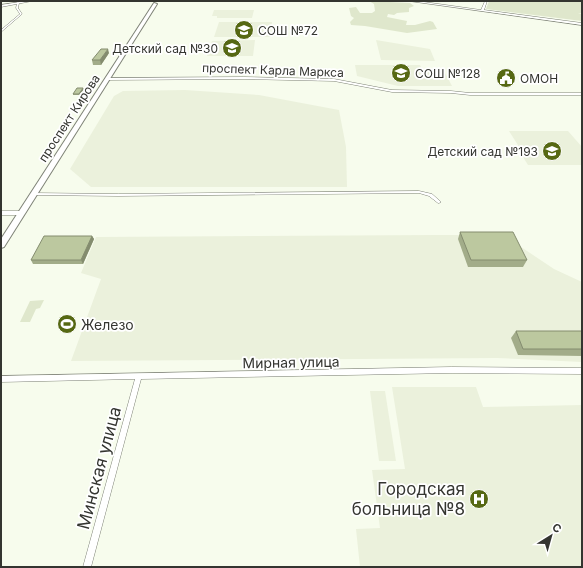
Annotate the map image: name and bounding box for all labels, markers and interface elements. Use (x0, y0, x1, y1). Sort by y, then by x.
school or university icon: СОШ №72 (233, 19, 255, 41)
place label: СОШ №72 (258, 23, 318, 38)
school or university icon: Детский сад №30 (221, 37, 243, 59)
place label: Детский сад №30 (112, 41, 218, 56)
street label: проспект Карла Маркса (202, 60, 344, 80)
school or university icon: СОШ №128 (390, 62, 412, 84)
place label: СОШ №128 (415, 66, 481, 81)
public building icon: ОМОН (495, 67, 517, 89)
street label: проспект Кирова (35, 71, 103, 165)
place label: ОМОН (520, 71, 558, 86)
school or university icon: Детский сад №193 (541, 140, 563, 162)
place label: Детский сад №193 (427, 144, 538, 159)
sports icon: Железо (56, 313, 78, 335)
place label: Железо (81, 316, 134, 333)
street label: Мирная улица (242, 353, 340, 371)
street label: Минская улица (73, 404, 125, 532)
place label: Городская больница №8 (352, 479, 465, 519)
hospital icon: Городская больница №8 (468, 488, 490, 510)
north arrow (531, 516, 571, 556)
text: С (550, 520, 564, 536)

